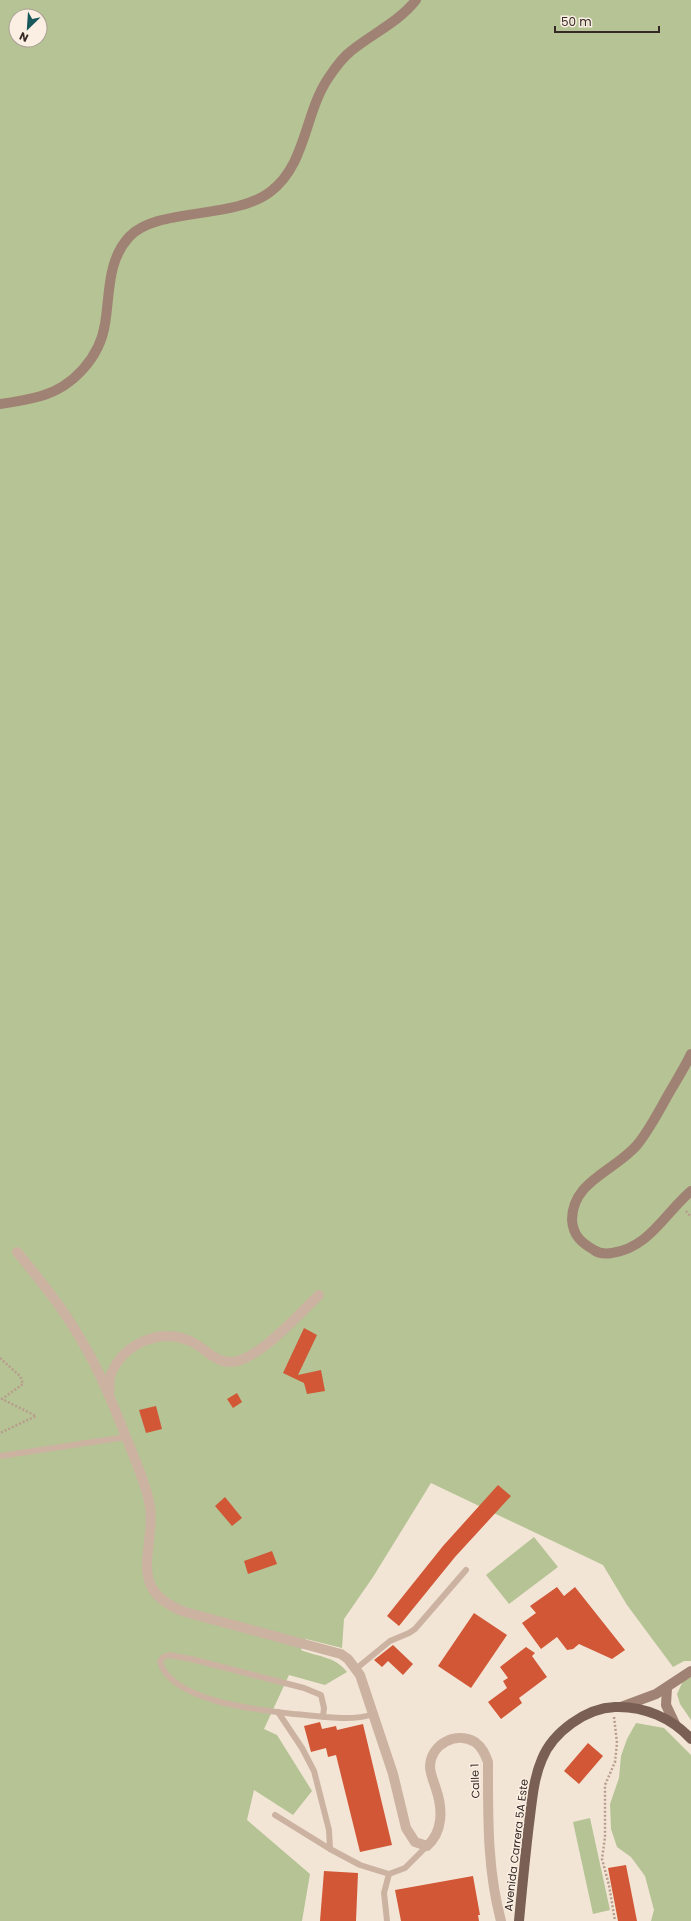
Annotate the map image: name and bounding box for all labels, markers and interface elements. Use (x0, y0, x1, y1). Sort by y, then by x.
north arrow (8, 8, 48, 48)
scale bar (555, 8, 659, 34)
text: 50 m (561, 13, 592, 30)
text: N (17, 28, 31, 46)
street label: Calle 1 (466, 1763, 484, 1799)
street label: Avenida Carrera 5A Este (500, 1778, 532, 1912)

